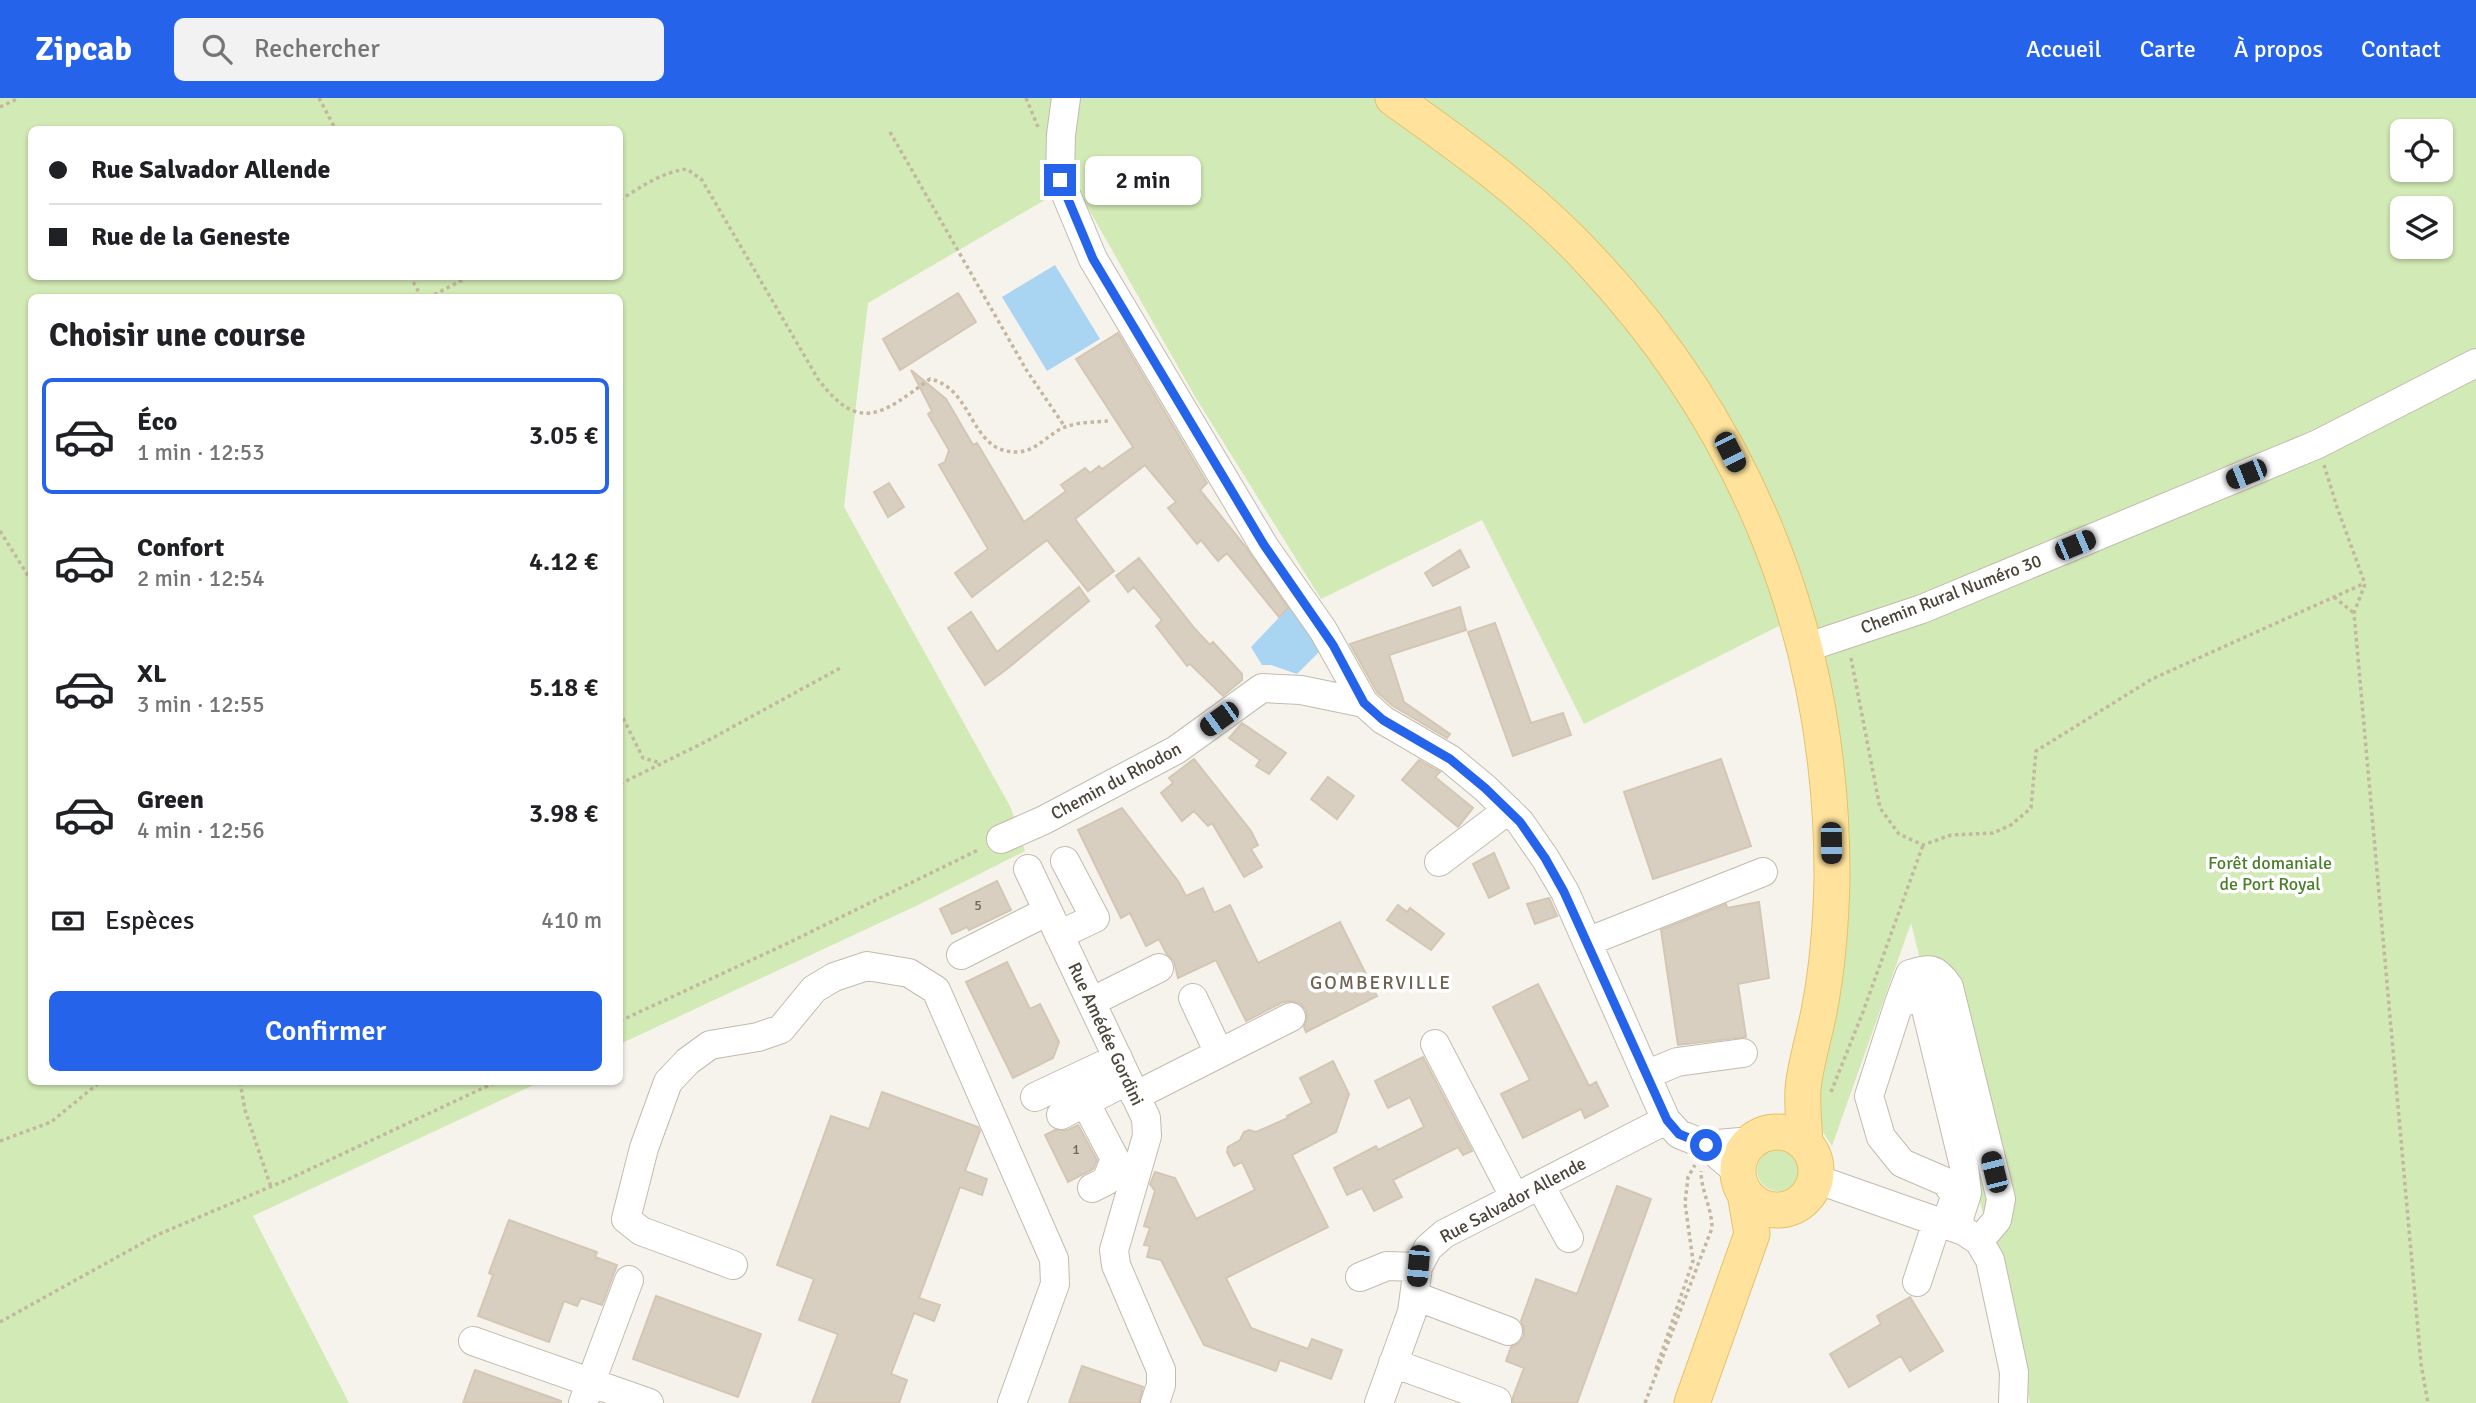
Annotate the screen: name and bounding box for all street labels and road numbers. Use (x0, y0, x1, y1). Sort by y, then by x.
street label: Chemin Rural Numéro 30 (1857, 549, 2045, 639)
street label: Chemin du Rhodon (1047, 737, 1185, 825)
street label: Rue Amédée Gordini (1063, 959, 1149, 1109)
street label: Rue Salvador Allende (1436, 1152, 1590, 1248)

